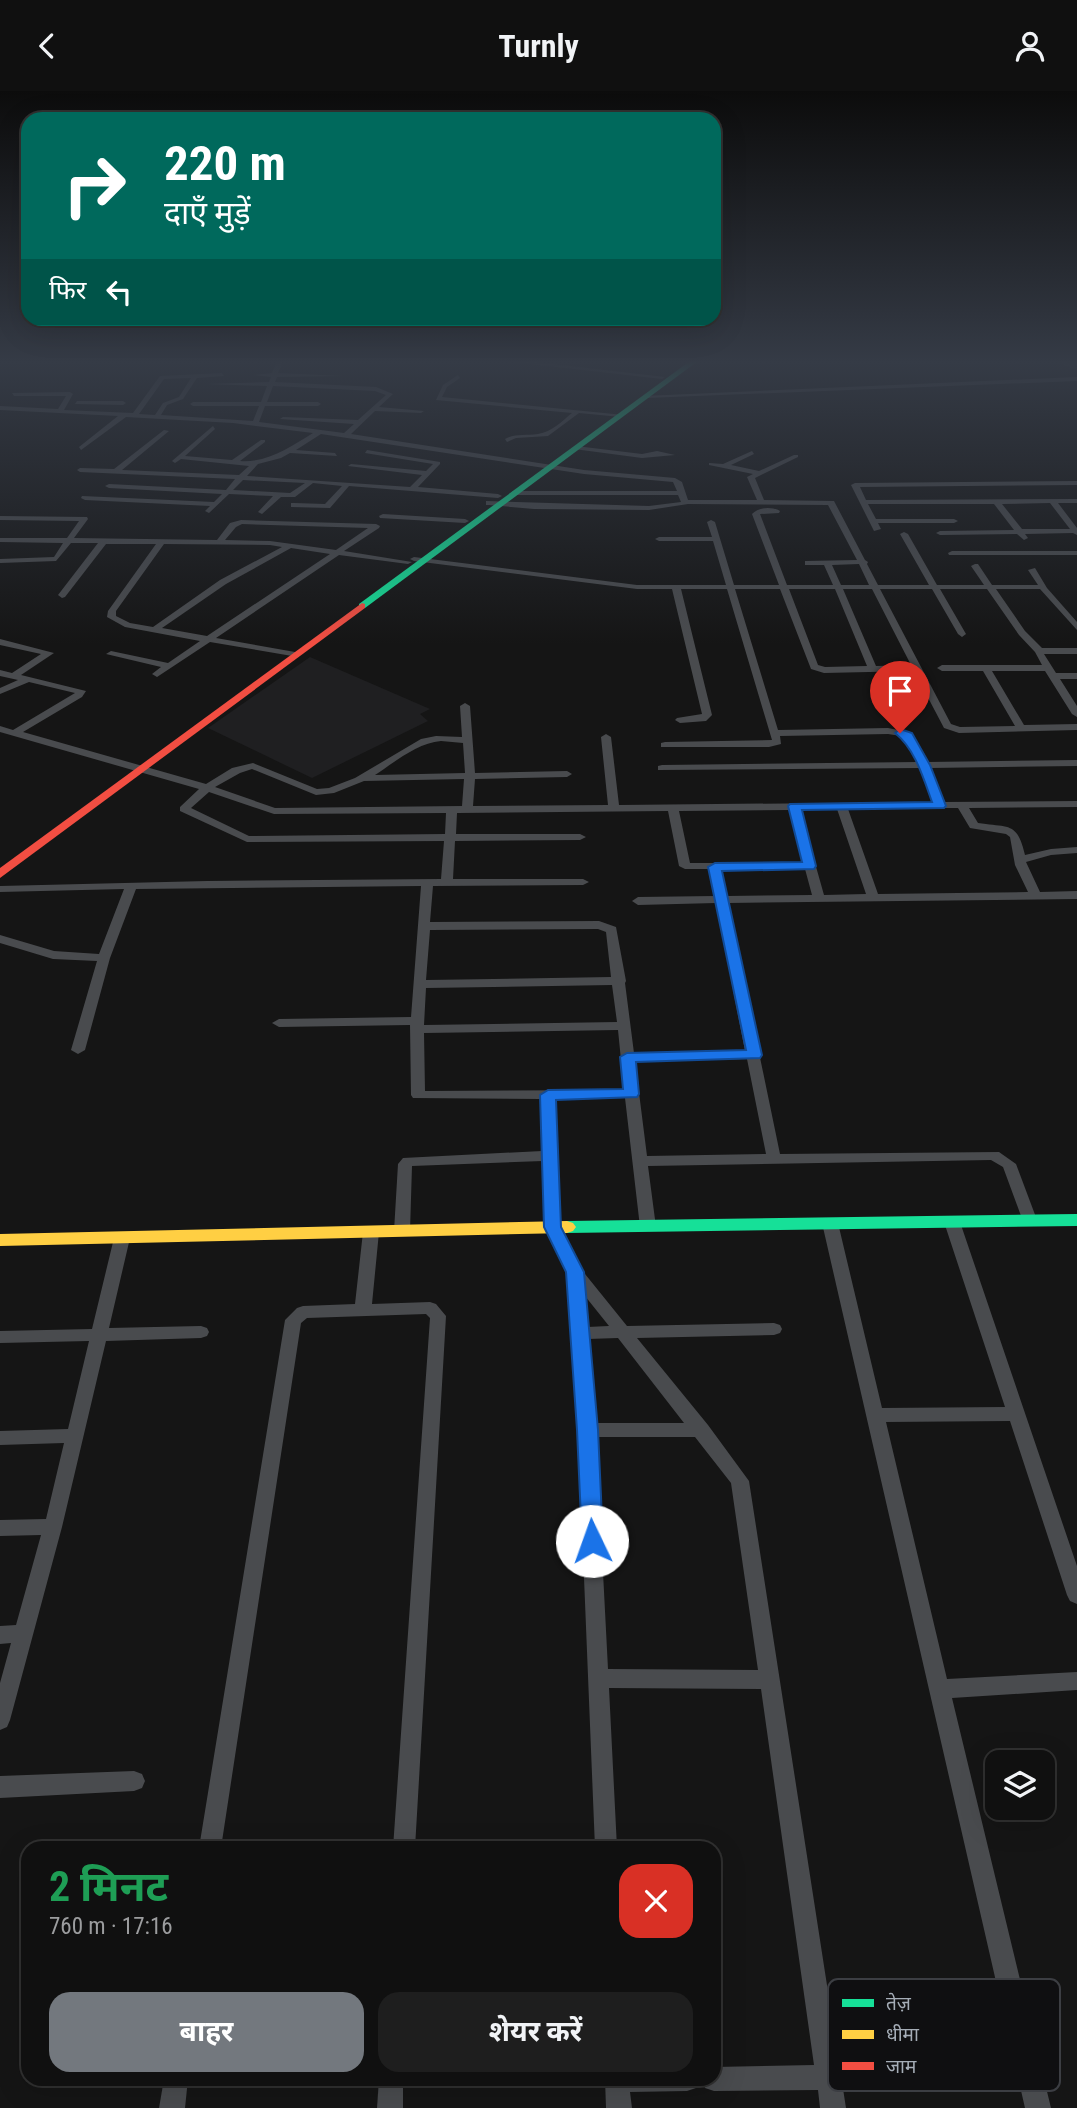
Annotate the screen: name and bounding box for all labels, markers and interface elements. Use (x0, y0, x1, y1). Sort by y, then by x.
icon: back (28, 27, 66, 65)
text: Turnly (498, 27, 579, 65)
icon: person (1011, 27, 1049, 65)
text: 220 m (164, 135, 286, 192)
icon: right (49, 140, 140, 231)
text: दाएँ मुड़ें (164, 194, 251, 232)
icon: left (100, 273, 138, 311)
text: फिर (49, 275, 86, 305)
pin (870, 661, 930, 733)
icon: arrive (881, 672, 919, 710)
position arrow (555, 1504, 629, 1578)
map controls (985, 1750, 1055, 1820)
button: layers (985, 1750, 1055, 1820)
text: 2 मिनट (49, 1862, 168, 1911)
button: close (619, 1864, 693, 1938)
text: 760 m · 17:16 (49, 1913, 173, 1940)
legend (828, 1979, 1060, 2091)
button: बाहर (49, 1992, 364, 2072)
button: शेयर करें (378, 1992, 693, 2072)
text: तेज़ (886, 1992, 912, 2015)
text: धीमा (886, 2023, 920, 2046)
text: जाम (886, 2055, 917, 2078)

